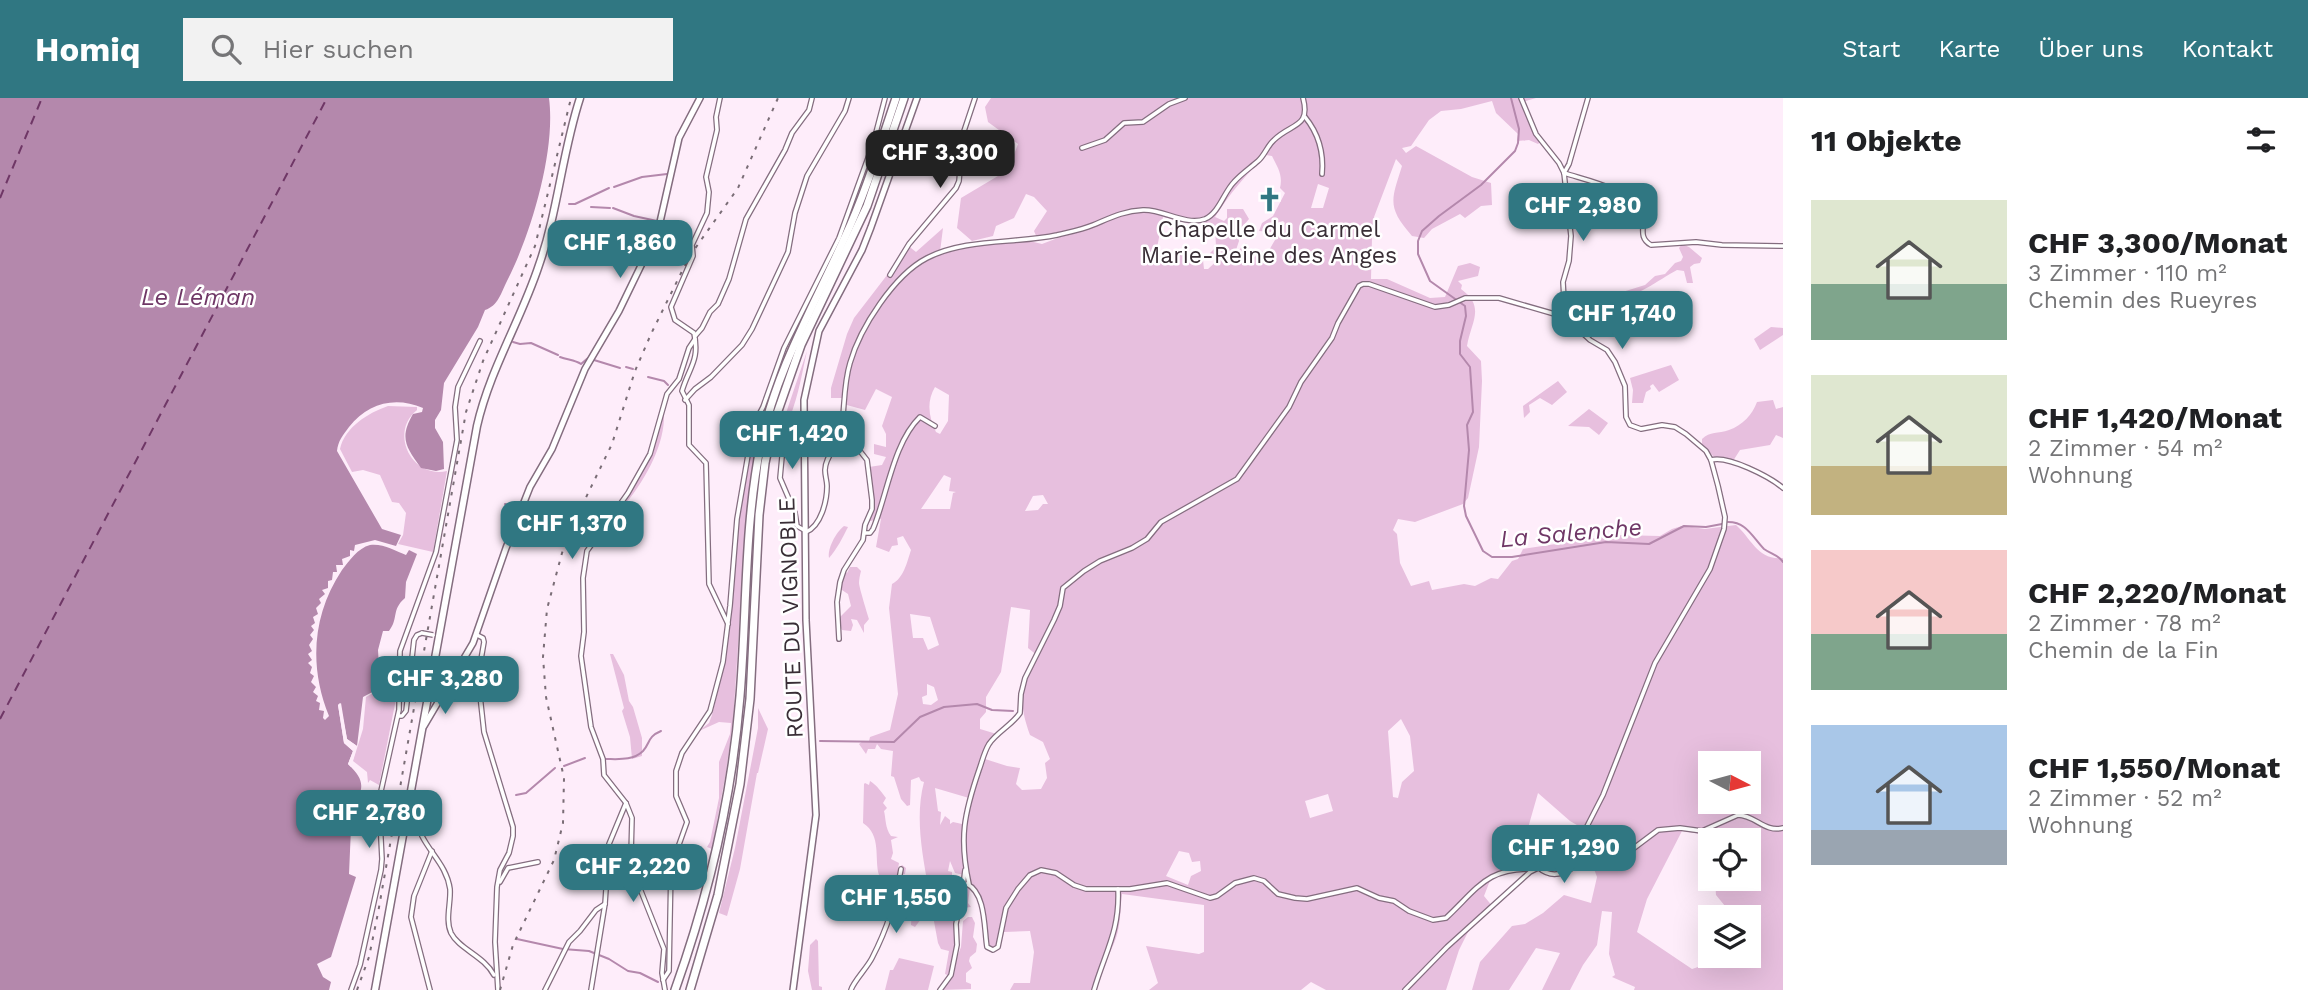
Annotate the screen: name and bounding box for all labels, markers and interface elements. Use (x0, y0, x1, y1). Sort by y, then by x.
search box (183, 18, 673, 81)
text: Homiq (35, 30, 141, 69)
icon: search (207, 30, 245, 68)
text: Hier suchen (263, 34, 414, 64)
text: Start (1842, 35, 1900, 63)
text: Karte (1938, 35, 2000, 63)
text: Über uns (2038, 35, 2144, 63)
text: Kontakt (2182, 35, 2273, 63)
icon: filters (2242, 121, 2280, 159)
text: 11 Objekte (1811, 123, 1962, 158)
pin: CHF 3,300 (860, 130, 1020, 190)
text: CHF 3,300 (882, 139, 998, 166)
pin: CHF 2,980 (1503, 184, 1663, 243)
church icon: Chapelle du Carmel Marie-Reine des Anges (1255, 185, 1283, 213)
text: CHF 2,980 (1525, 192, 1641, 219)
place label: Chapelle du Carmel Marie-Reine des Anges (1141, 216, 1397, 269)
pin: CHF 1,860 (540, 220, 700, 280)
text: CHF 3,300/Monat (2028, 225, 2287, 260)
icon: home (1867, 228, 1951, 312)
text: CHF 1,860 (564, 229, 676, 256)
text: 3 Zimmer · 110 m² (2028, 260, 2227, 287)
water label: Le Léman (141, 283, 255, 311)
text: Chemin des Rueyres (2028, 287, 2257, 314)
pin: CHF 1,740 (1542, 292, 1702, 351)
text: CHF 1,740 (1568, 300, 1676, 327)
text: CHF 1,420/Monat (2028, 400, 2282, 435)
icon: home (1867, 403, 1951, 487)
pin: CHF 1,420 (712, 412, 872, 471)
text: CHF 1,420 (736, 420, 848, 447)
text: 2 Zimmer · 54 m² (2028, 435, 2222, 462)
text: Wohnung (2028, 462, 2132, 489)
street label: ROUTE DU VIGNOBLE (773, 497, 809, 739)
pin: CHF 1,370 (492, 502, 652, 561)
text: CHF 1,370 (517, 510, 627, 537)
water label: La Salenche (1499, 513, 1643, 553)
text: CHF 2,220/Monat (2028, 575, 2286, 610)
icon: home (1867, 578, 1951, 662)
text: 2 Zimmer · 78 m² (2028, 610, 2221, 637)
text: Chemin de la Fin (2028, 637, 2219, 664)
pin: CHF 3,280 (365, 656, 525, 716)
text: CHF 3,280 (387, 665, 503, 692)
text: CHF 1,550/Monat (2028, 750, 2280, 785)
north arrow (1698, 751, 1760, 814)
map controls (1698, 751, 1761, 968)
icon: home (1867, 753, 1951, 837)
text: 2 Zimmer · 52 m² (2028, 785, 2222, 812)
pin: CHF 2,780 (289, 790, 449, 850)
text: CHF 2,780 (312, 799, 426, 826)
text: Wohnung (2028, 812, 2132, 839)
pin: CHF 1,290 (1484, 826, 1644, 885)
button: locate (1698, 828, 1761, 891)
text: CHF 1,290 (1508, 834, 1620, 861)
pin: CHF 2,220 (553, 844, 713, 904)
text: CHF 2,220 (575, 853, 691, 880)
pin: CHF 1,550 (816, 876, 976, 935)
text: CHF 1,550 (840, 884, 952, 911)
button: layers (1698, 905, 1761, 968)

